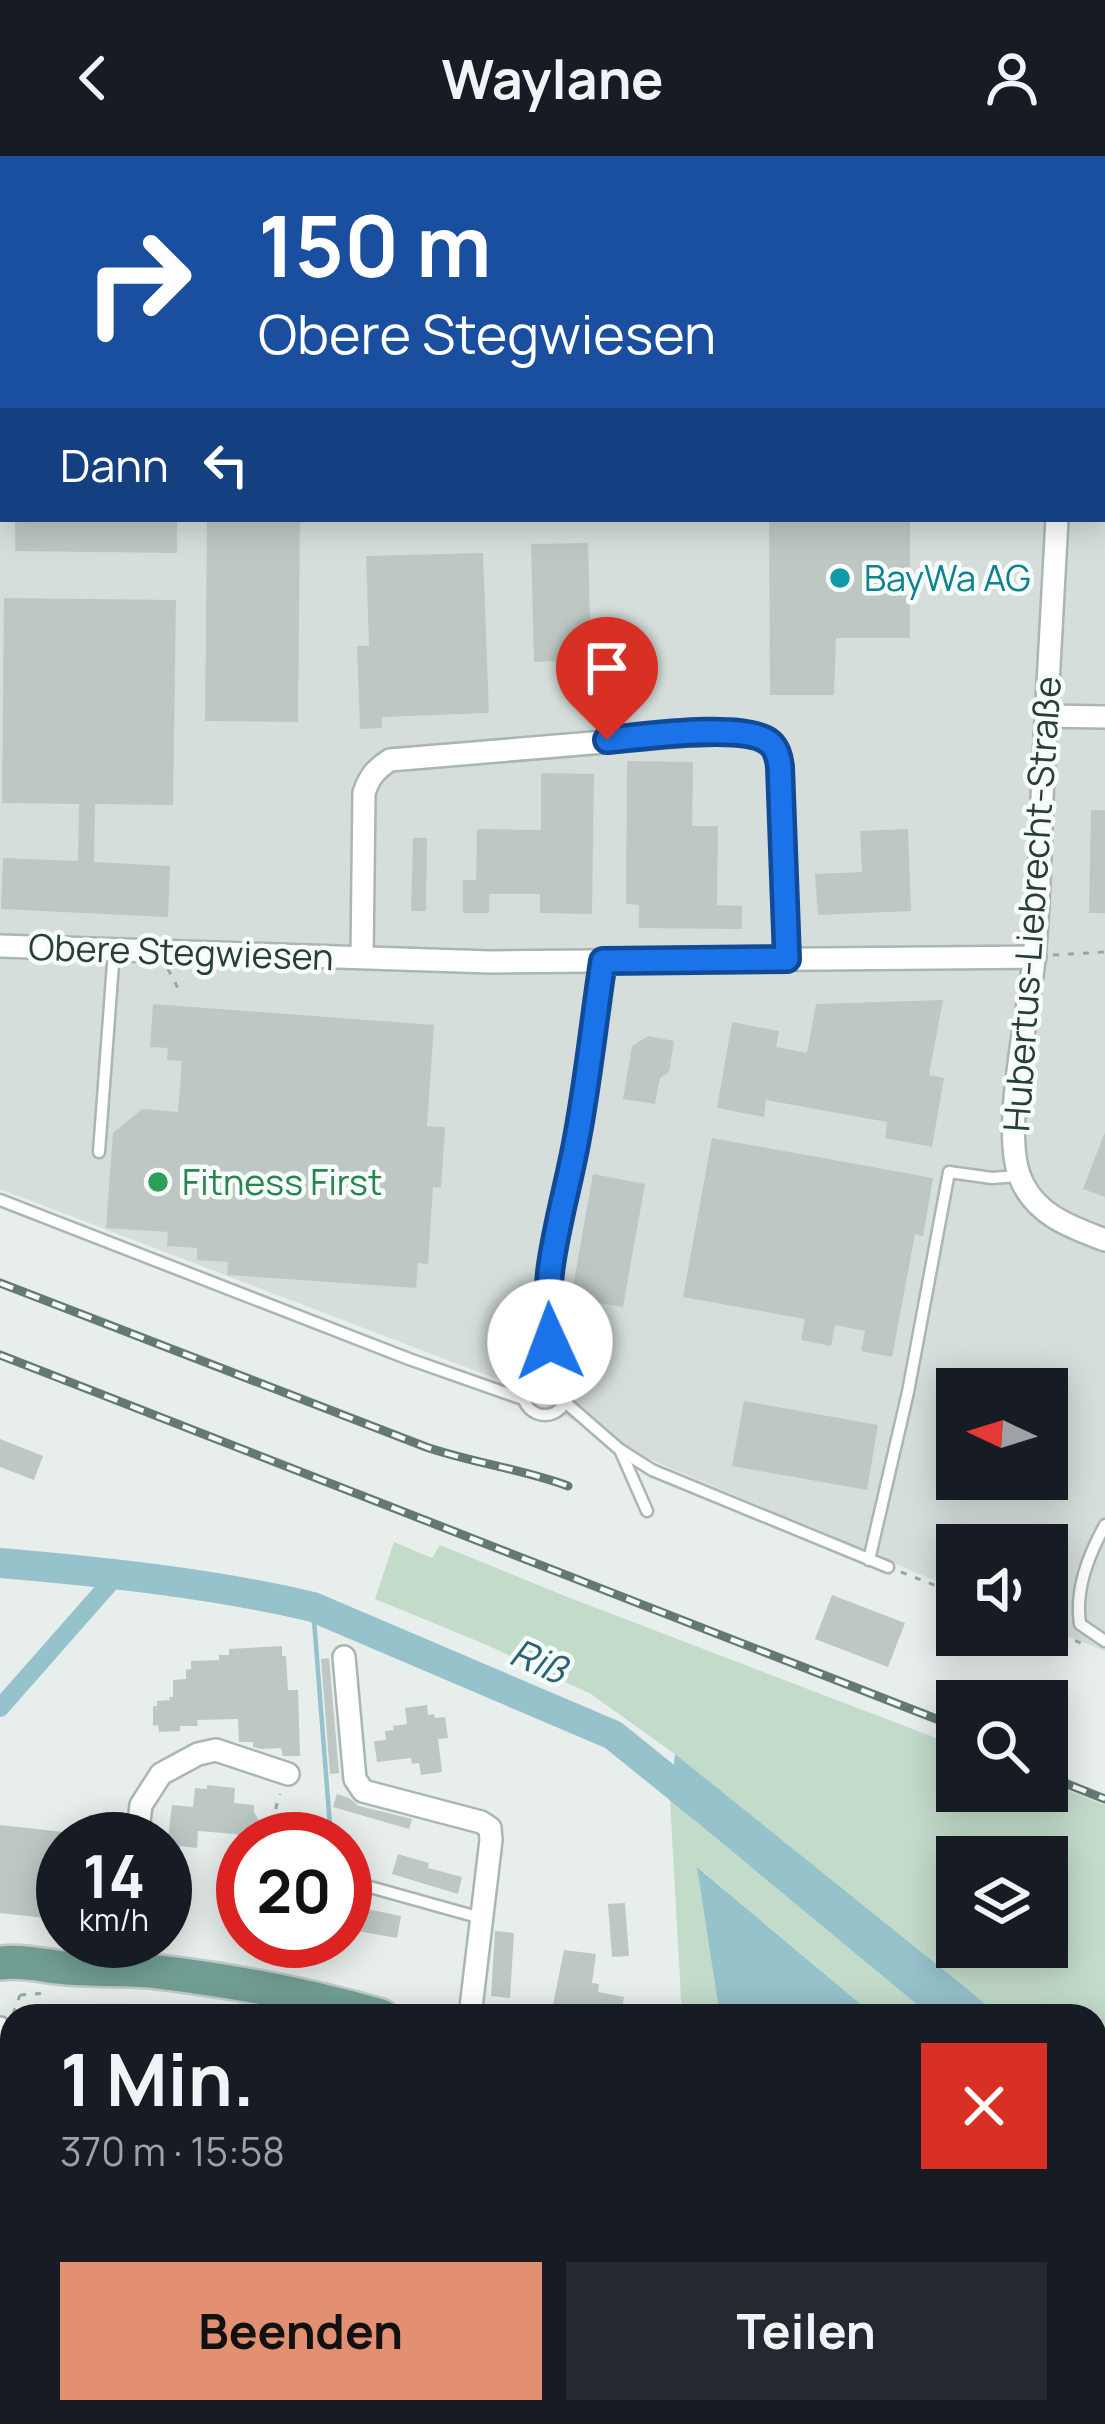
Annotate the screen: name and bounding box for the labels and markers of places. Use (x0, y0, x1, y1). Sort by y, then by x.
place label: BayWa AG (864, 553, 1031, 602)
marker: BayWa AG (827, 565, 853, 591)
pin (556, 617, 658, 740)
place label: Fitness First (182, 1157, 382, 1206)
marker: Fitness First (145, 1169, 171, 1195)

